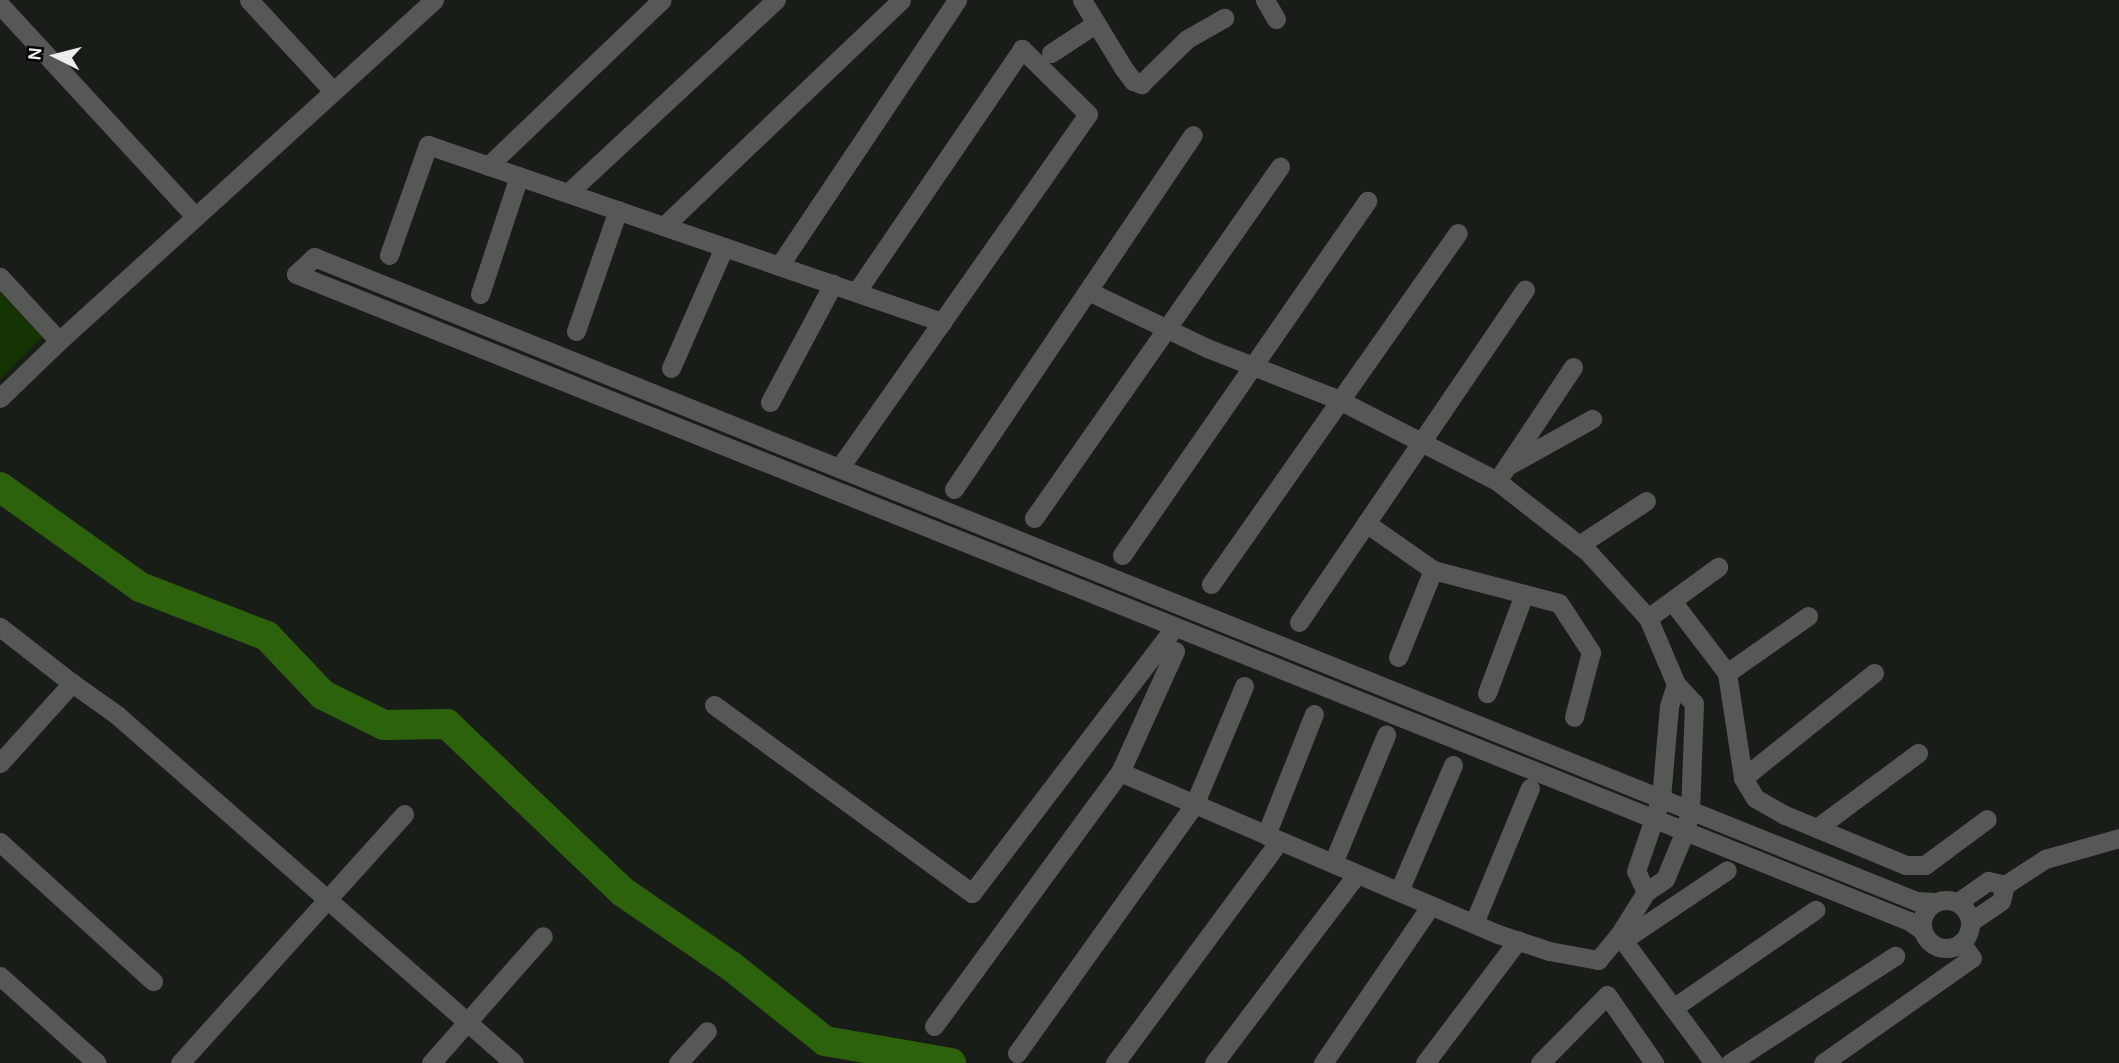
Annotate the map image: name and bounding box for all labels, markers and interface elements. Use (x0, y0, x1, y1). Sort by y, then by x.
north arrow (21, 21, 91, 91)
text: N (23, 46, 47, 62)

